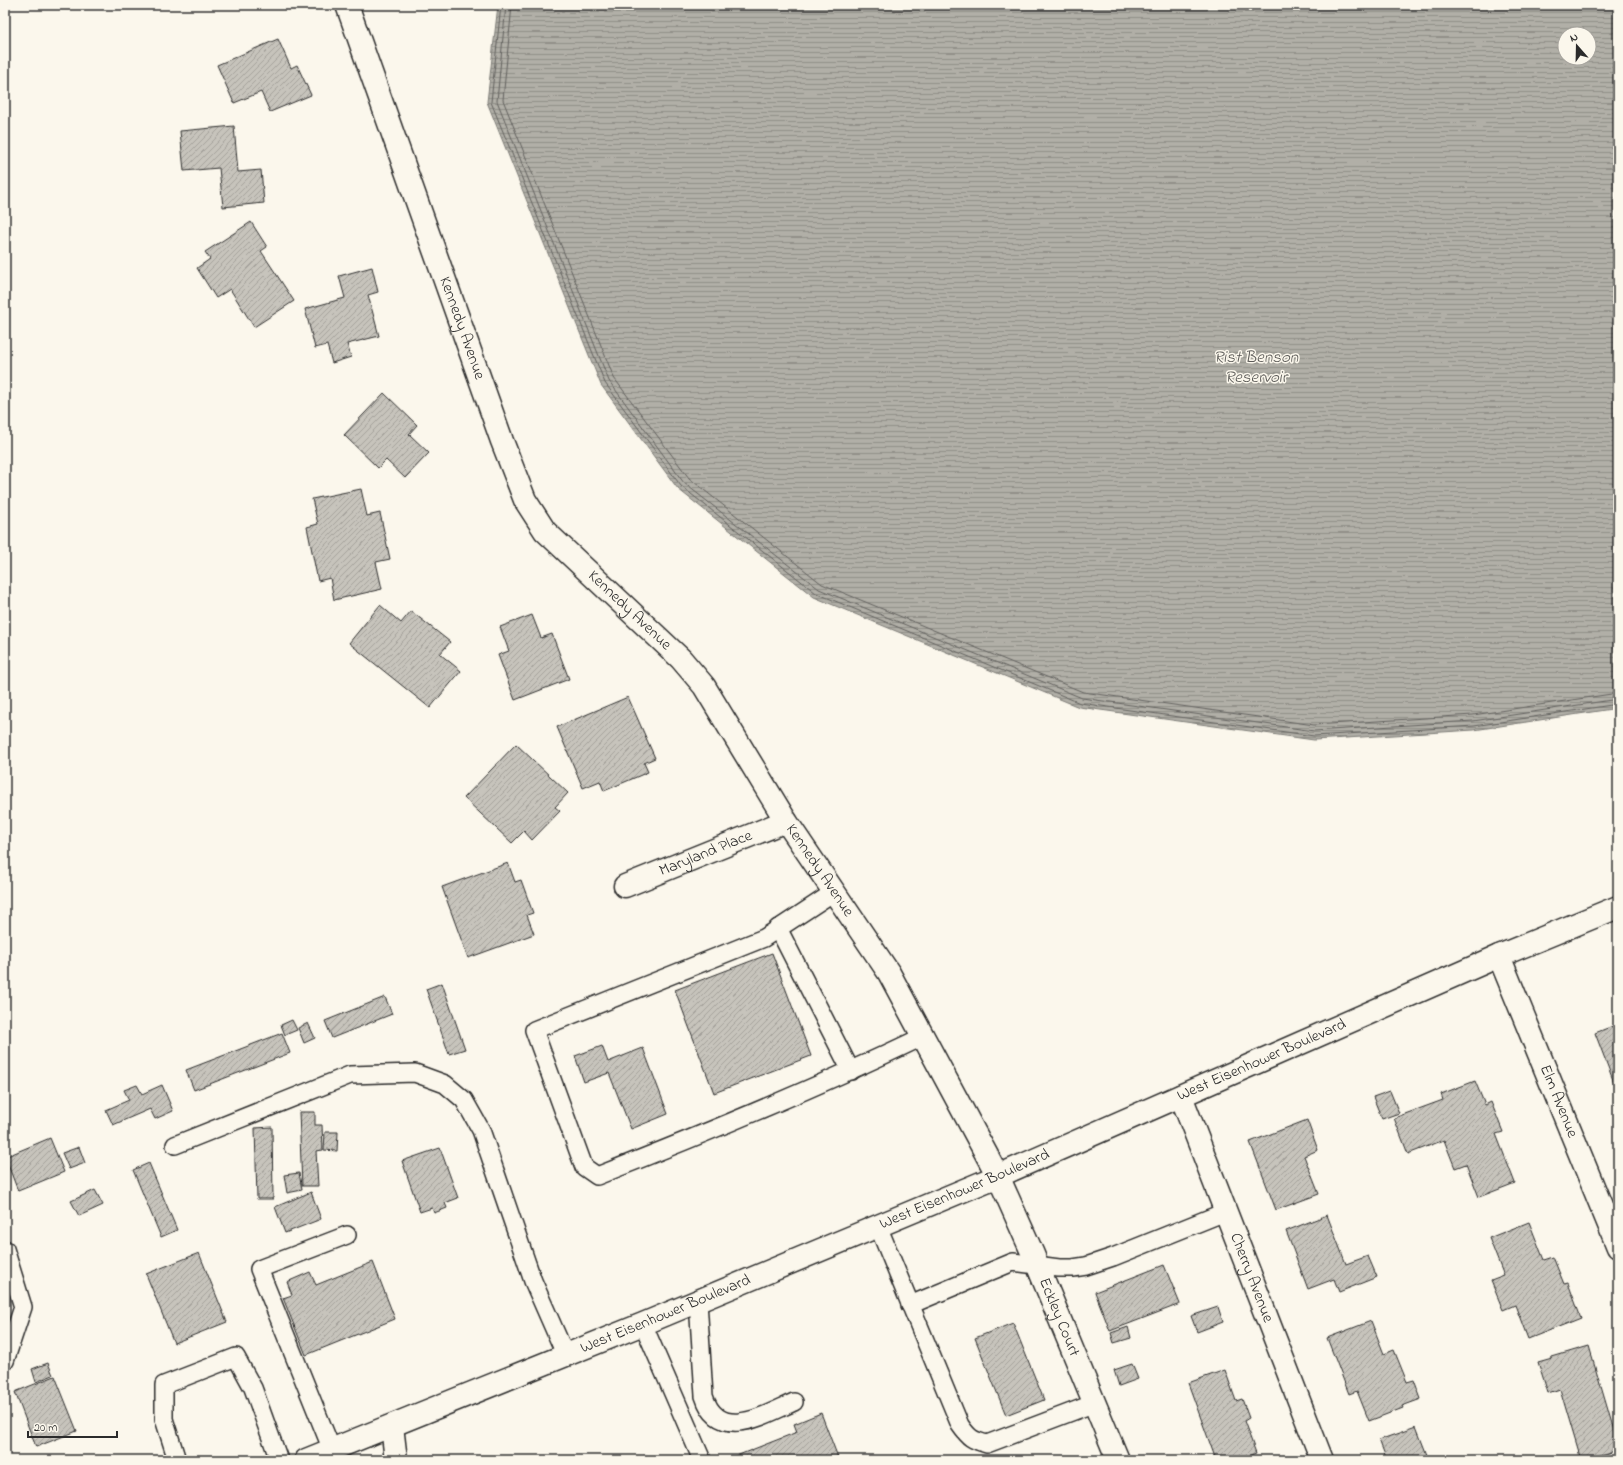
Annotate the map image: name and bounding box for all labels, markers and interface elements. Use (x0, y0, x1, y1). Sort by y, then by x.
north arrow (1557, 26, 1597, 66)
text: N (1568, 29, 1580, 46)
street label: Kennedy Avenue (433, 273, 492, 384)
water label: Rist Benson Reservoir (1214, 345, 1299, 390)
street label: Kennedy Avenue (582, 565, 678, 657)
street label: Kennedy Avenue (779, 819, 860, 923)
street label: Maryland Place (656, 824, 757, 883)
street label: West Eisenhower Boulevard (1173, 1013, 1350, 1108)
street label: Elm Avenue (1533, 1061, 1584, 1142)
street label: West Eisenhower Boulevard (876, 1143, 1053, 1236)
street label: Cherry Avenue (1223, 1230, 1280, 1327)
street label: West Eisenhower Boulevard (577, 1268, 755, 1360)
street label: Eckley Court (1032, 1274, 1086, 1361)
scale bar (28, 1413, 117, 1439)
text: 20 m (34, 1419, 57, 1437)

